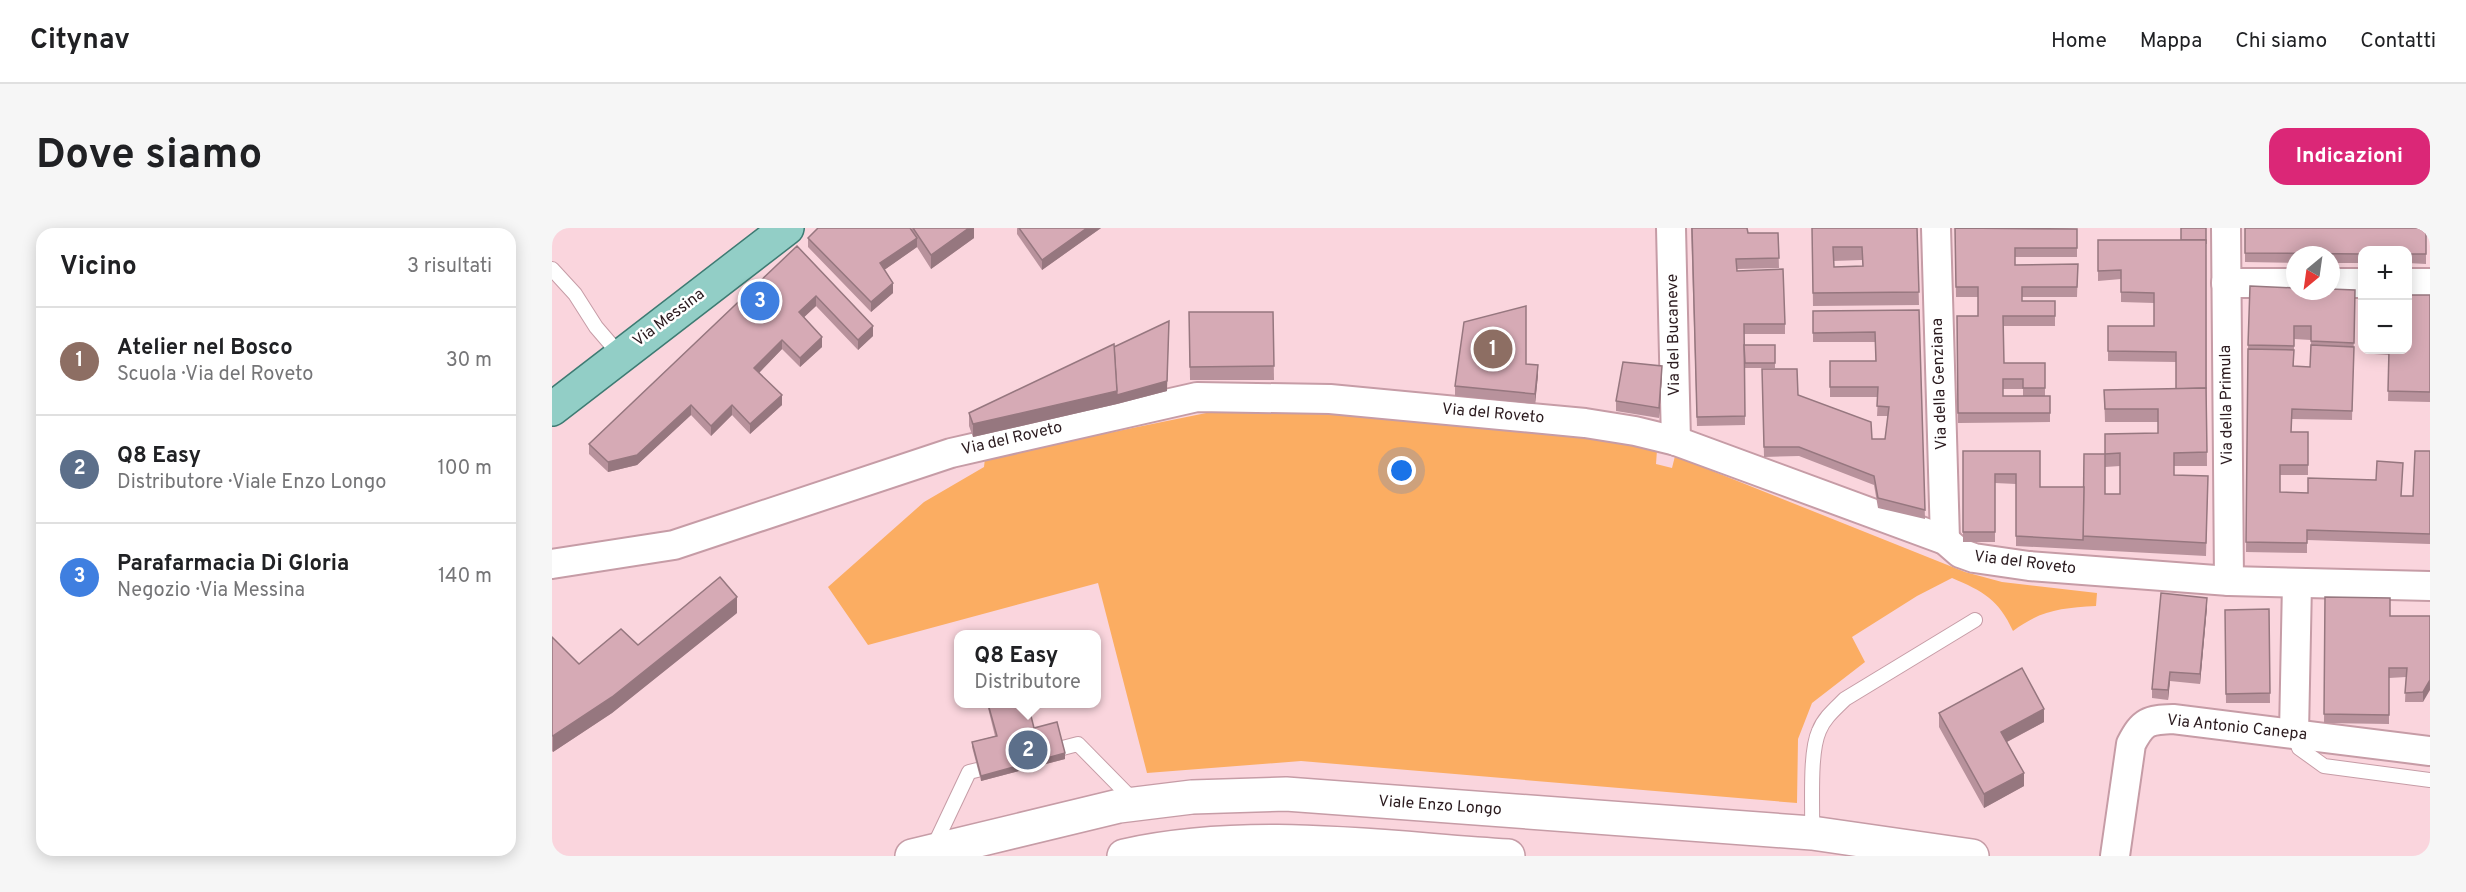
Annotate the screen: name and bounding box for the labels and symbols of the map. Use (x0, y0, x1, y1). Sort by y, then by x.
north arrow (2286, 246, 2340, 300)
street label: Via del Bucaneve (1663, 274, 1685, 396)
pin: 3 (740, 278, 780, 324)
street label: Via Messina (629, 285, 709, 351)
street label: Via della Genziana (1928, 318, 1952, 450)
pin: 1 (1474, 326, 1512, 372)
street label: Via della Primula (2216, 345, 2238, 465)
street label: Via del Roveto (1441, 400, 1545, 428)
street label: Via del Roveto (960, 418, 1064, 460)
your location (1387, 456, 1416, 485)
street label: Via del Roveto (1973, 547, 2077, 579)
street label: Via Antonio Canepa (2166, 711, 2308, 745)
pin: 2 (1008, 728, 1048, 772)
street label: Viale Enzo Longo (1378, 792, 1502, 820)

